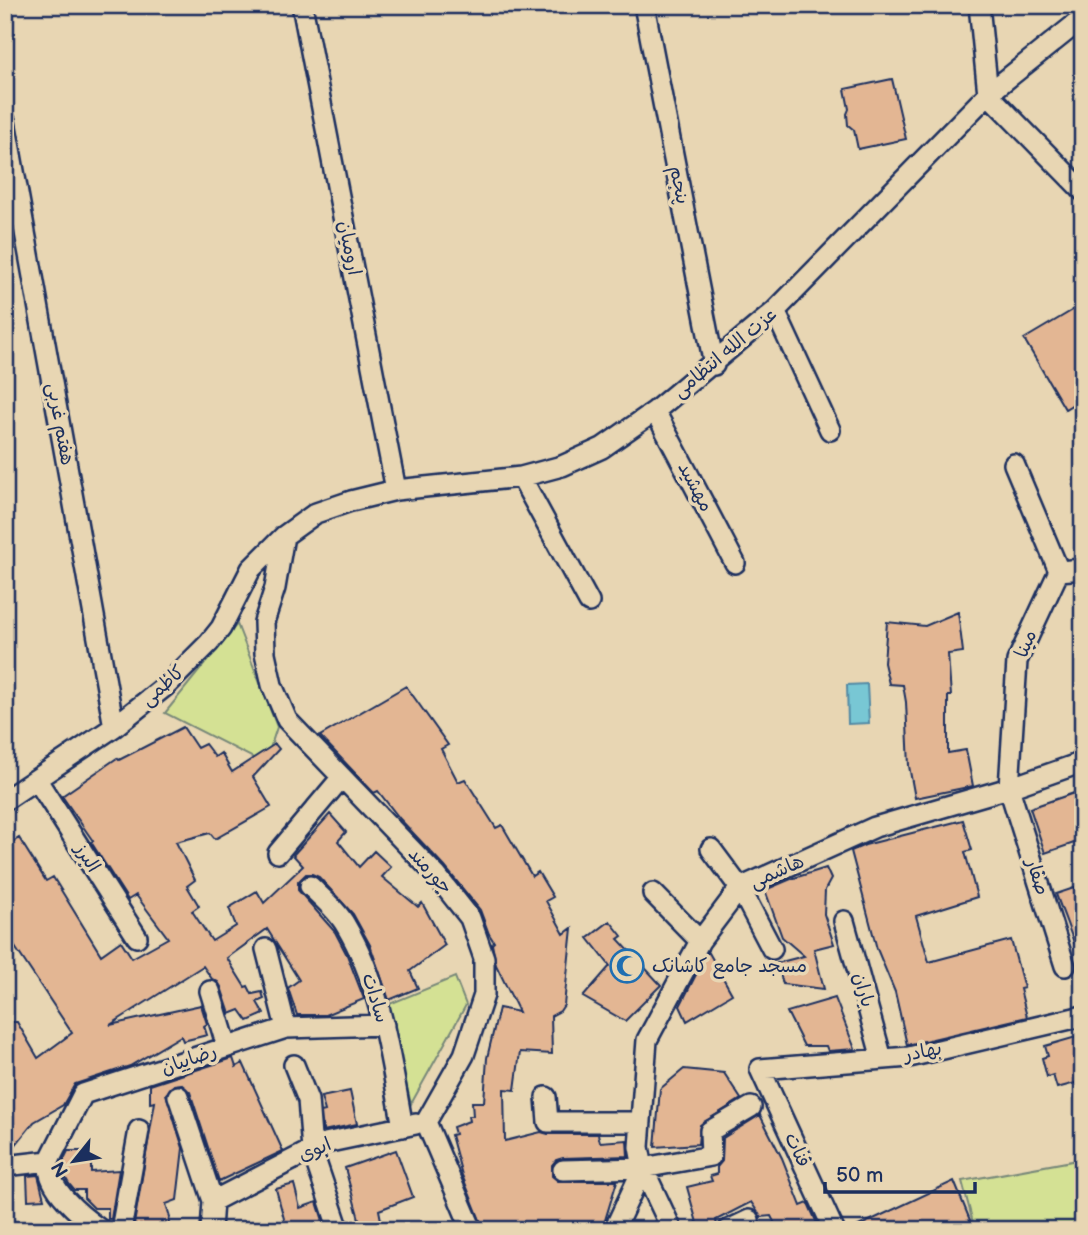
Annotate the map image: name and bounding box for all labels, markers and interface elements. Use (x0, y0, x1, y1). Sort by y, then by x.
street label: پنجم (662, 164, 694, 206)
street label: ارومیان (332, 219, 366, 277)
street label: عزت الله انتظامی (668, 303, 782, 403)
street label: هفتم غربی (39, 381, 79, 467)
street label: مهشید (672, 458, 718, 516)
street label: مینا (1010, 627, 1042, 661)
street label: کاظمی (136, 661, 190, 711)
street label: البرز (68, 838, 105, 877)
street label: جورمند (403, 843, 457, 899)
street label: هاشمی (746, 850, 808, 894)
street label: صفار (1020, 854, 1053, 898)
mosque icon: مسجد جامع کاشانک (608, 947, 646, 985)
place label: مسجد جامع کاشانک (652, 955, 807, 979)
street label: باران (847, 970, 879, 1010)
street label: سادات (357, 971, 393, 1025)
street label: بهادر (900, 1037, 944, 1067)
street label: رضاییان (158, 1040, 220, 1080)
north arrow (38, 1126, 108, 1196)
street label: قنات (779, 1129, 815, 1171)
street label: ابوی (295, 1133, 335, 1167)
scale bar (825, 1151, 976, 1195)
text: N (47, 1157, 74, 1181)
text: 50 m (836, 1163, 883, 1188)

